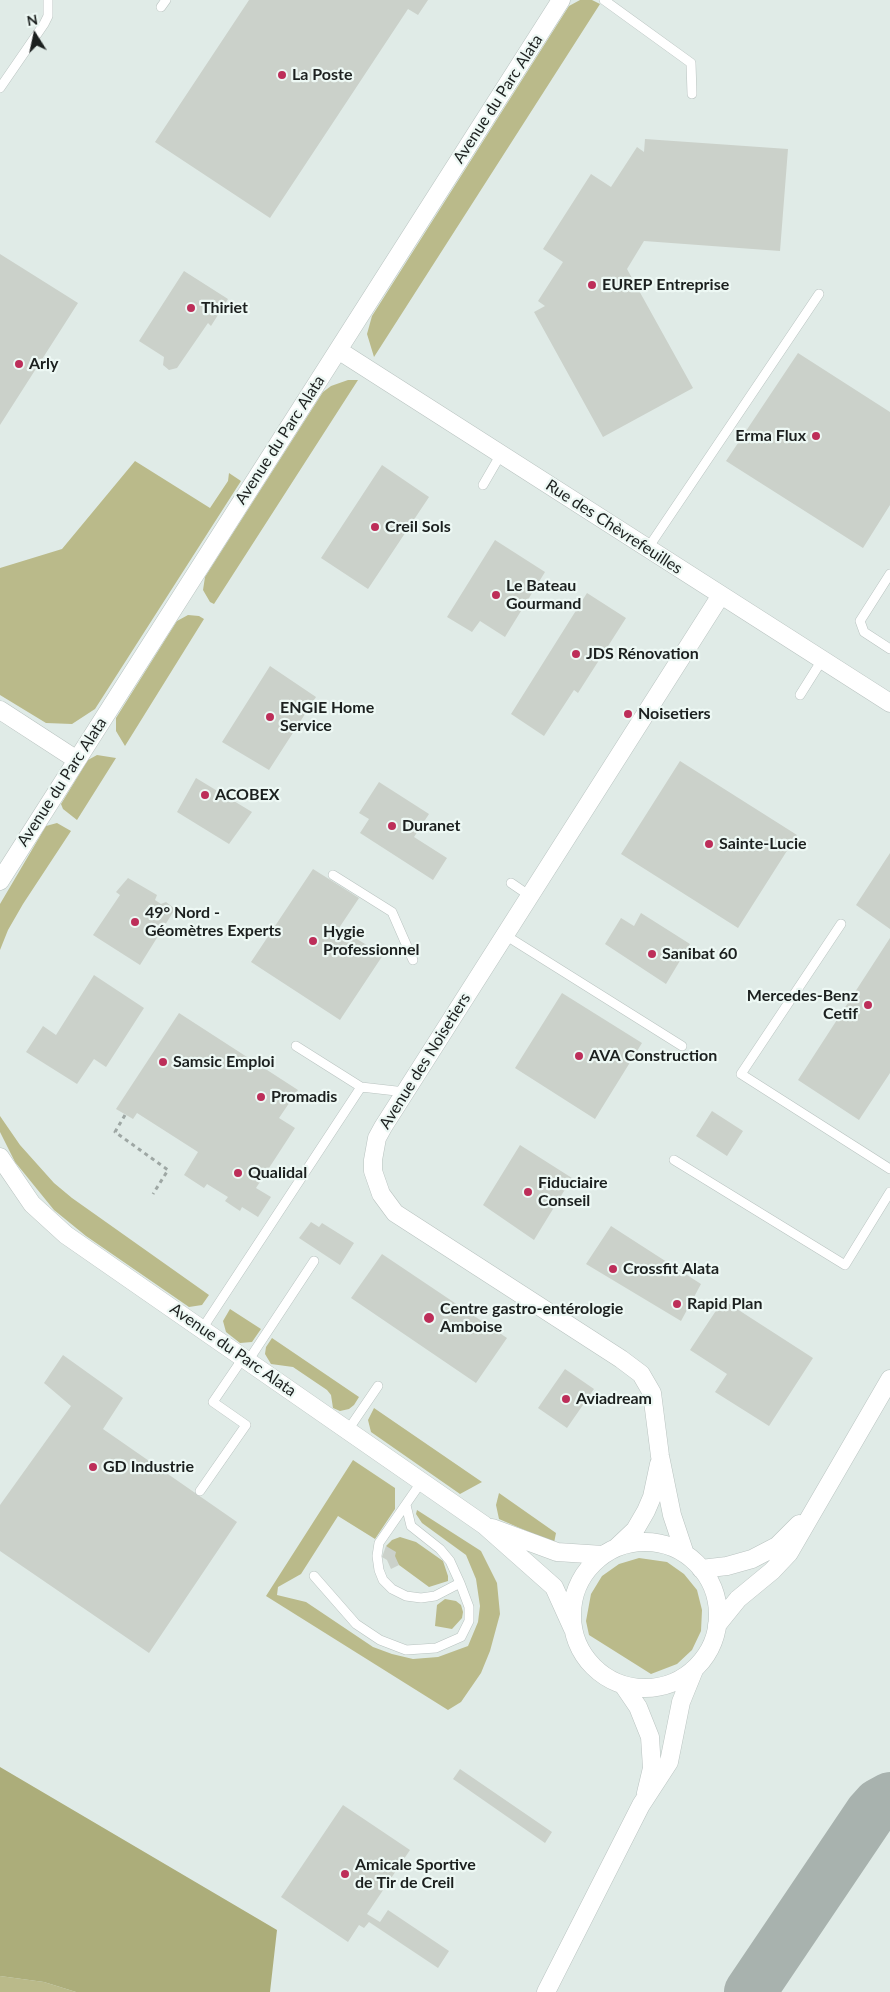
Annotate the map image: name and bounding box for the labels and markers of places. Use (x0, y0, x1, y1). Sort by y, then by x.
place label: La Poste (292, 65, 353, 85)
marker: La Poste (276, 69, 288, 81)
place label: EUREP Entreprise (602, 275, 729, 295)
marker: EUREP Entreprise (586, 279, 598, 291)
place label: Thiriet (201, 298, 248, 318)
marker: Thiriet (185, 302, 197, 314)
place label: Arly (29, 354, 58, 374)
marker: Arly (13, 358, 25, 370)
place label: Erma Flux (735, 426, 806, 446)
marker: Erma Flux (810, 430, 822, 442)
place label: Creil Sols (385, 517, 451, 537)
marker: Creil Sols (369, 521, 381, 533)
place label: Le Bateau Gourmand (506, 576, 581, 614)
marker: Le Bateau Gourmand (490, 589, 502, 601)
place label: JDS Rénovation (586, 644, 699, 664)
marker: JDS Rénovation (570, 648, 582, 660)
place label: ENGIE Home Service (280, 698, 374, 736)
place label: Noisetiers (638, 704, 711, 724)
marker: Noisetiers (622, 708, 634, 720)
marker: ENGIE Home Service (264, 711, 276, 723)
place label: ACOBEX (215, 785, 279, 805)
marker: ACOBEX (199, 789, 211, 801)
place label: Duranet (402, 816, 461, 836)
marker: Duranet (386, 820, 398, 832)
place label: Sainte-Lucie (719, 834, 806, 854)
marker: Sainte-Lucie (703, 838, 715, 850)
place label: 49° Nord - Géomètres Experts (145, 903, 281, 941)
marker: 49° Nord - Géomètres Experts (129, 916, 141, 928)
place label: Hygie Professionnel (323, 922, 419, 960)
marker: Hygie Professionnel (307, 935, 319, 947)
place label: Sanibat 60 (662, 944, 737, 964)
marker: Sanibat 60 (646, 948, 658, 960)
place label: Mercedes-Benz Cetif (747, 986, 858, 1024)
marker: Mercedes-Benz Cetif (862, 999, 874, 1011)
place label: AVA Construction (589, 1046, 717, 1066)
marker: AVA Construction (573, 1050, 585, 1062)
place label: Samsic Emploi (173, 1052, 275, 1072)
marker: Samsic Emploi (157, 1056, 169, 1068)
place label: Promadis (271, 1087, 337, 1107)
marker: Promadis (255, 1091, 267, 1103)
place label: Qualidal (248, 1163, 307, 1183)
marker: Qualidal (232, 1167, 244, 1179)
place label: Fiduciaire Conseil (538, 1173, 607, 1211)
marker: Fiduciaire Conseil (522, 1186, 534, 1198)
place label: Crossfit Alata (623, 1259, 719, 1279)
marker: Crossfit Alata (607, 1263, 619, 1275)
place label: Rapid Plan (687, 1294, 762, 1314)
marker: Rapid Plan (671, 1298, 683, 1310)
place label: Centre gastro-entérologie Amboise (440, 1299, 623, 1337)
marker: Centre gastro-entérologie Amboise (422, 1311, 436, 1325)
place label: Aviadream (576, 1389, 652, 1409)
marker: Aviadream (560, 1393, 572, 1405)
place label: GD Industrie (103, 1457, 194, 1477)
marker: GD Industrie (87, 1461, 99, 1473)
place label: Amicale Sportive de Tir de Creil (355, 1855, 476, 1893)
marker: Amicale Sportive de Tir de Creil (339, 1868, 351, 1880)

